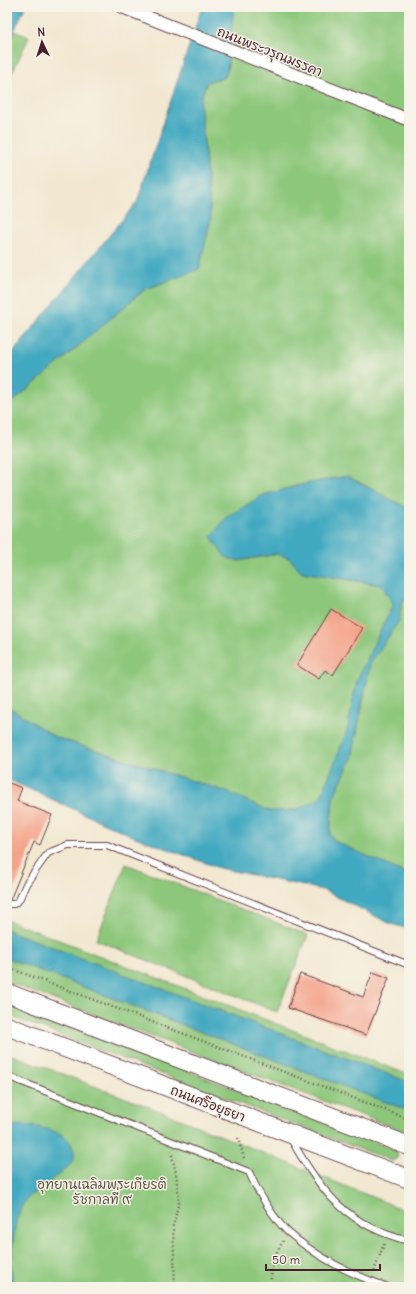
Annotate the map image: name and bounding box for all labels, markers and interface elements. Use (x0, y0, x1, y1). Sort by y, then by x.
north arrow (22, 22, 62, 62)
street label: ถนนพระวรุณมรรคา (214, 23, 325, 81)
text: N (37, 25, 46, 39)
street label: ถนนศรีอยุธยา (168, 1081, 248, 1126)
park label: อุทยานเฉลิมพระเกียรติ รัชกาลที่ ๙ (37, 1176, 167, 1208)
scale bar (266, 1246, 380, 1272)
text: 50 m (272, 1252, 301, 1267)

